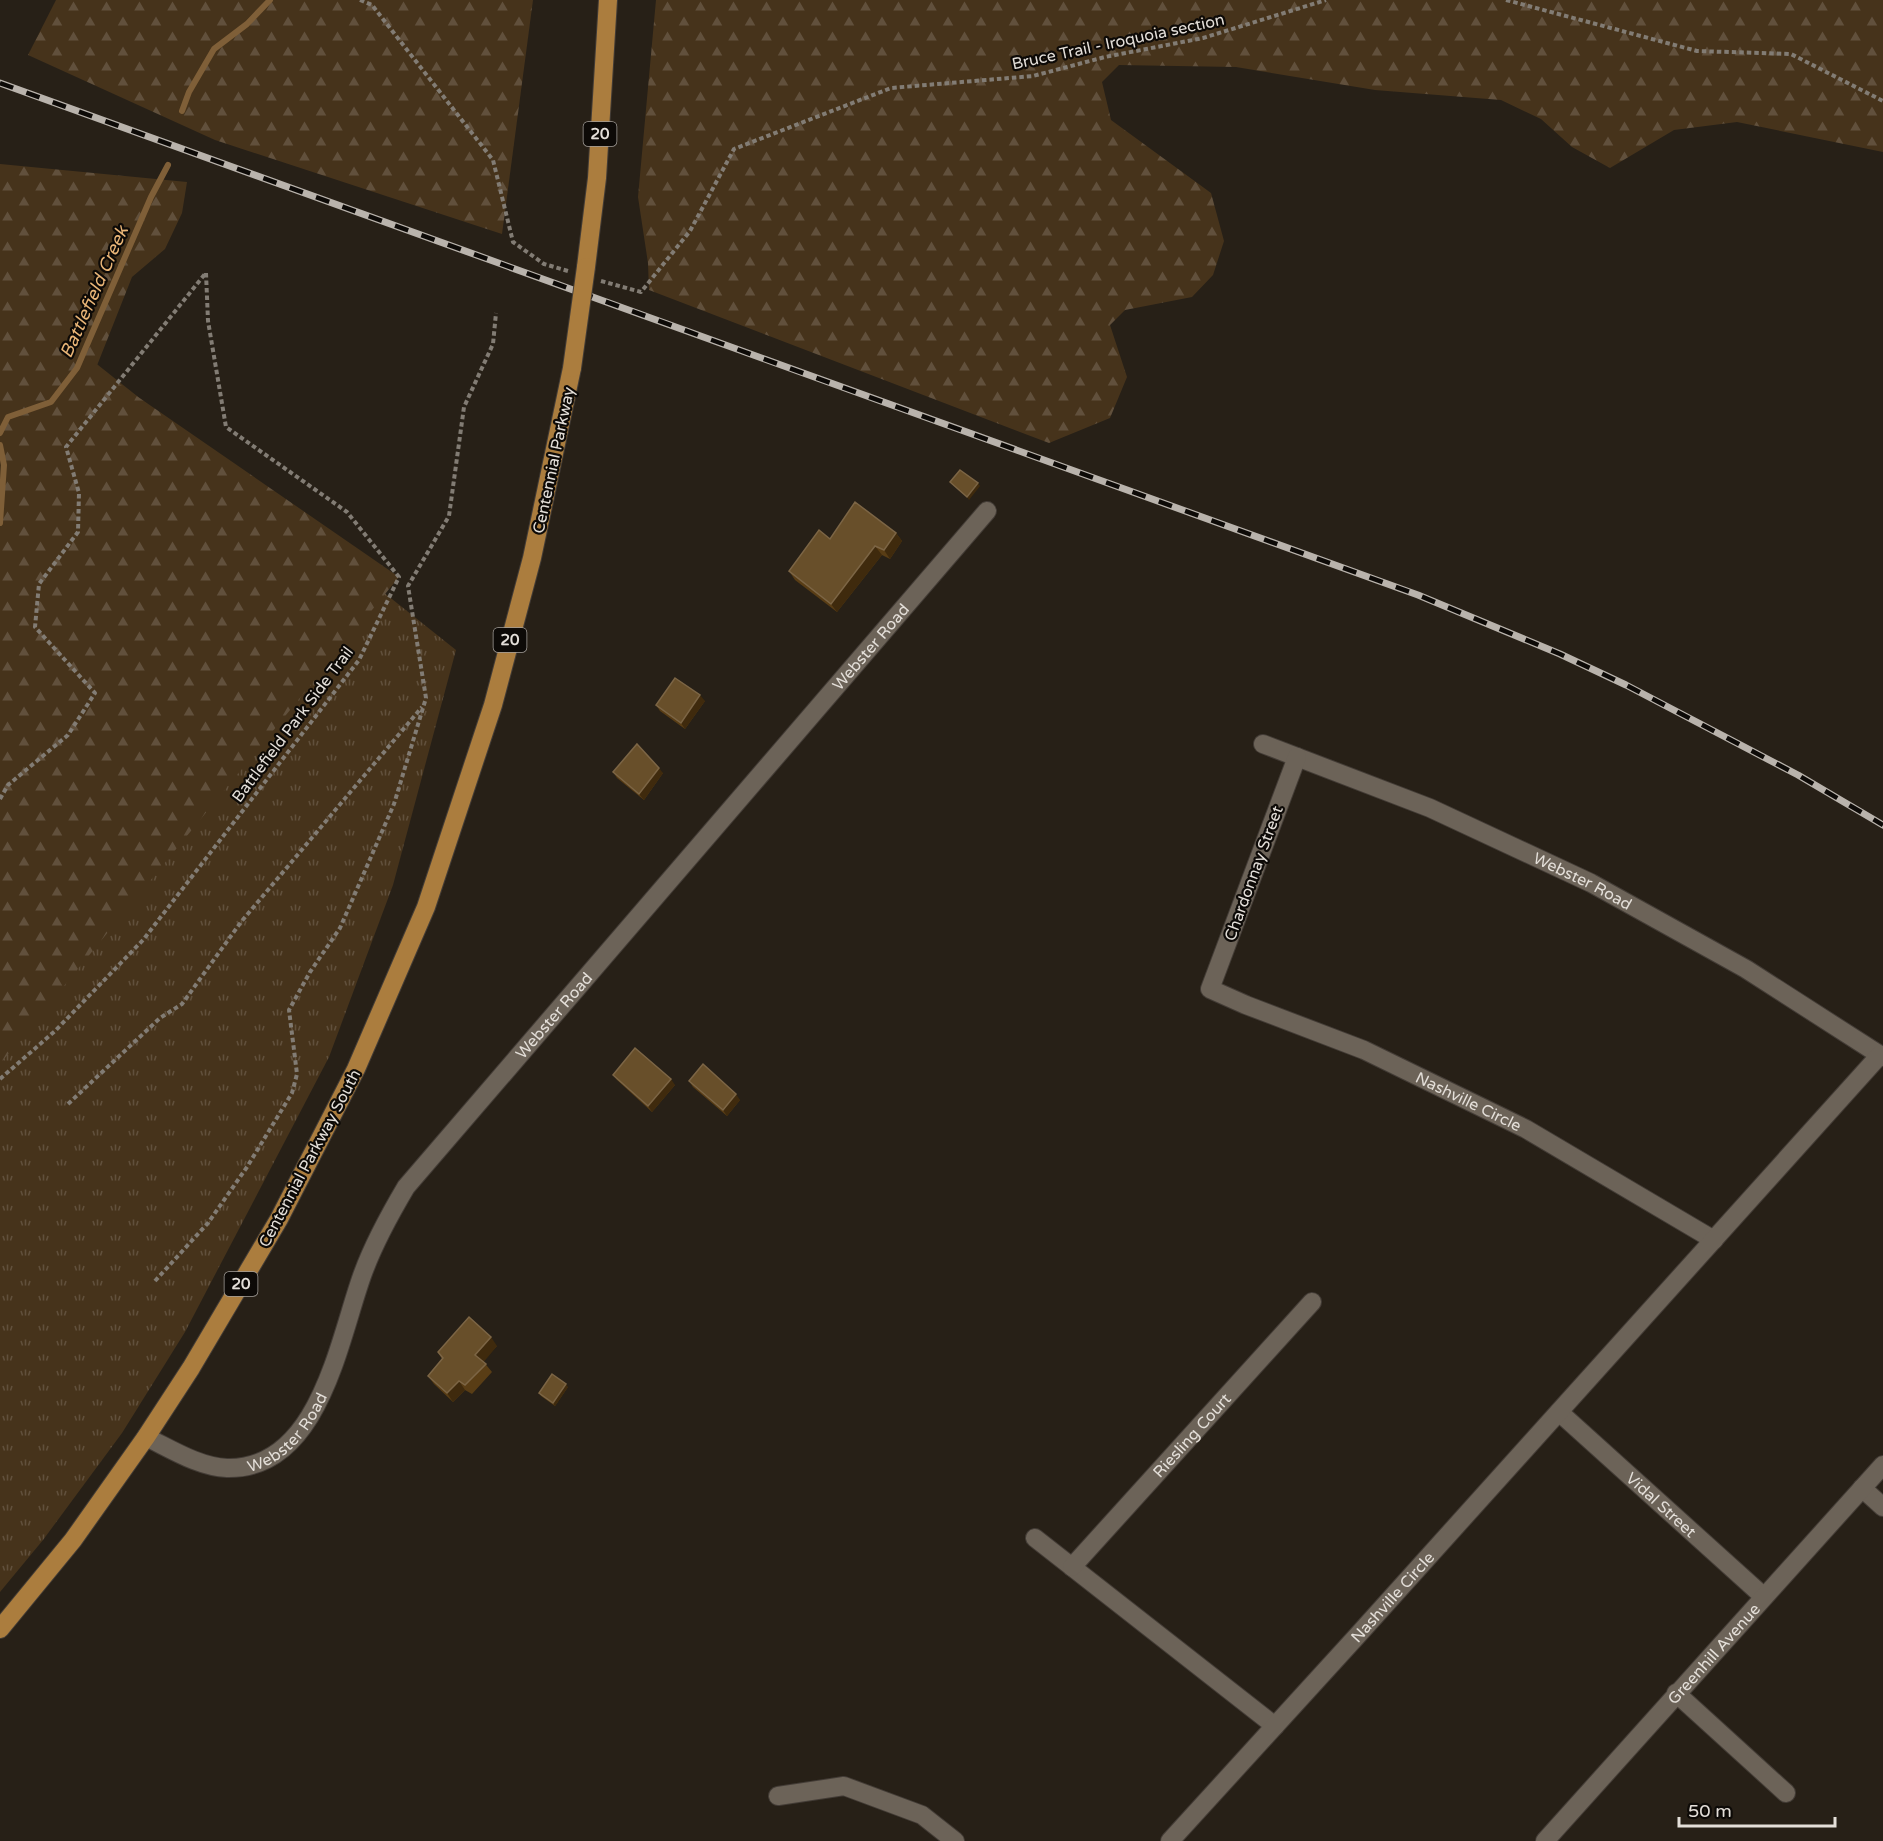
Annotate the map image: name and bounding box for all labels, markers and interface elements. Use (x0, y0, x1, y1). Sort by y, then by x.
street label: Bruce Trail - Iroquoia section (1010, 10, 1226, 74)
road number: 20 (584, 122, 616, 146)
water label: Battlefield Creek (55, 222, 133, 361)
street label: Centennial Parkway (529, 385, 579, 535)
street label: Webster Road (828, 600, 914, 695)
road number: 20 (494, 628, 526, 652)
street label: Battlefield Park Side Trail (228, 643, 358, 806)
street label: Chardonnay Street (1220, 803, 1288, 944)
street label: Webster Road (1530, 848, 1635, 915)
street label: Webster Road (512, 968, 597, 1063)
street label: Centennial Parkway South (254, 1066, 365, 1251)
street label: Nashville Circle (1412, 1068, 1525, 1136)
road number: 20 (224, 1272, 258, 1296)
street label: Riesling Court (1149, 1389, 1235, 1482)
street label: Webster Road (245, 1390, 332, 1477)
street label: Vidal Street (1621, 1468, 1700, 1542)
street label: Nashville Circle (1347, 1548, 1439, 1647)
street label: Greenhill Avenue (1664, 1600, 1765, 1709)
scale bar (1679, 1790, 1835, 1828)
text: 50 m (1688, 1800, 1732, 1822)

